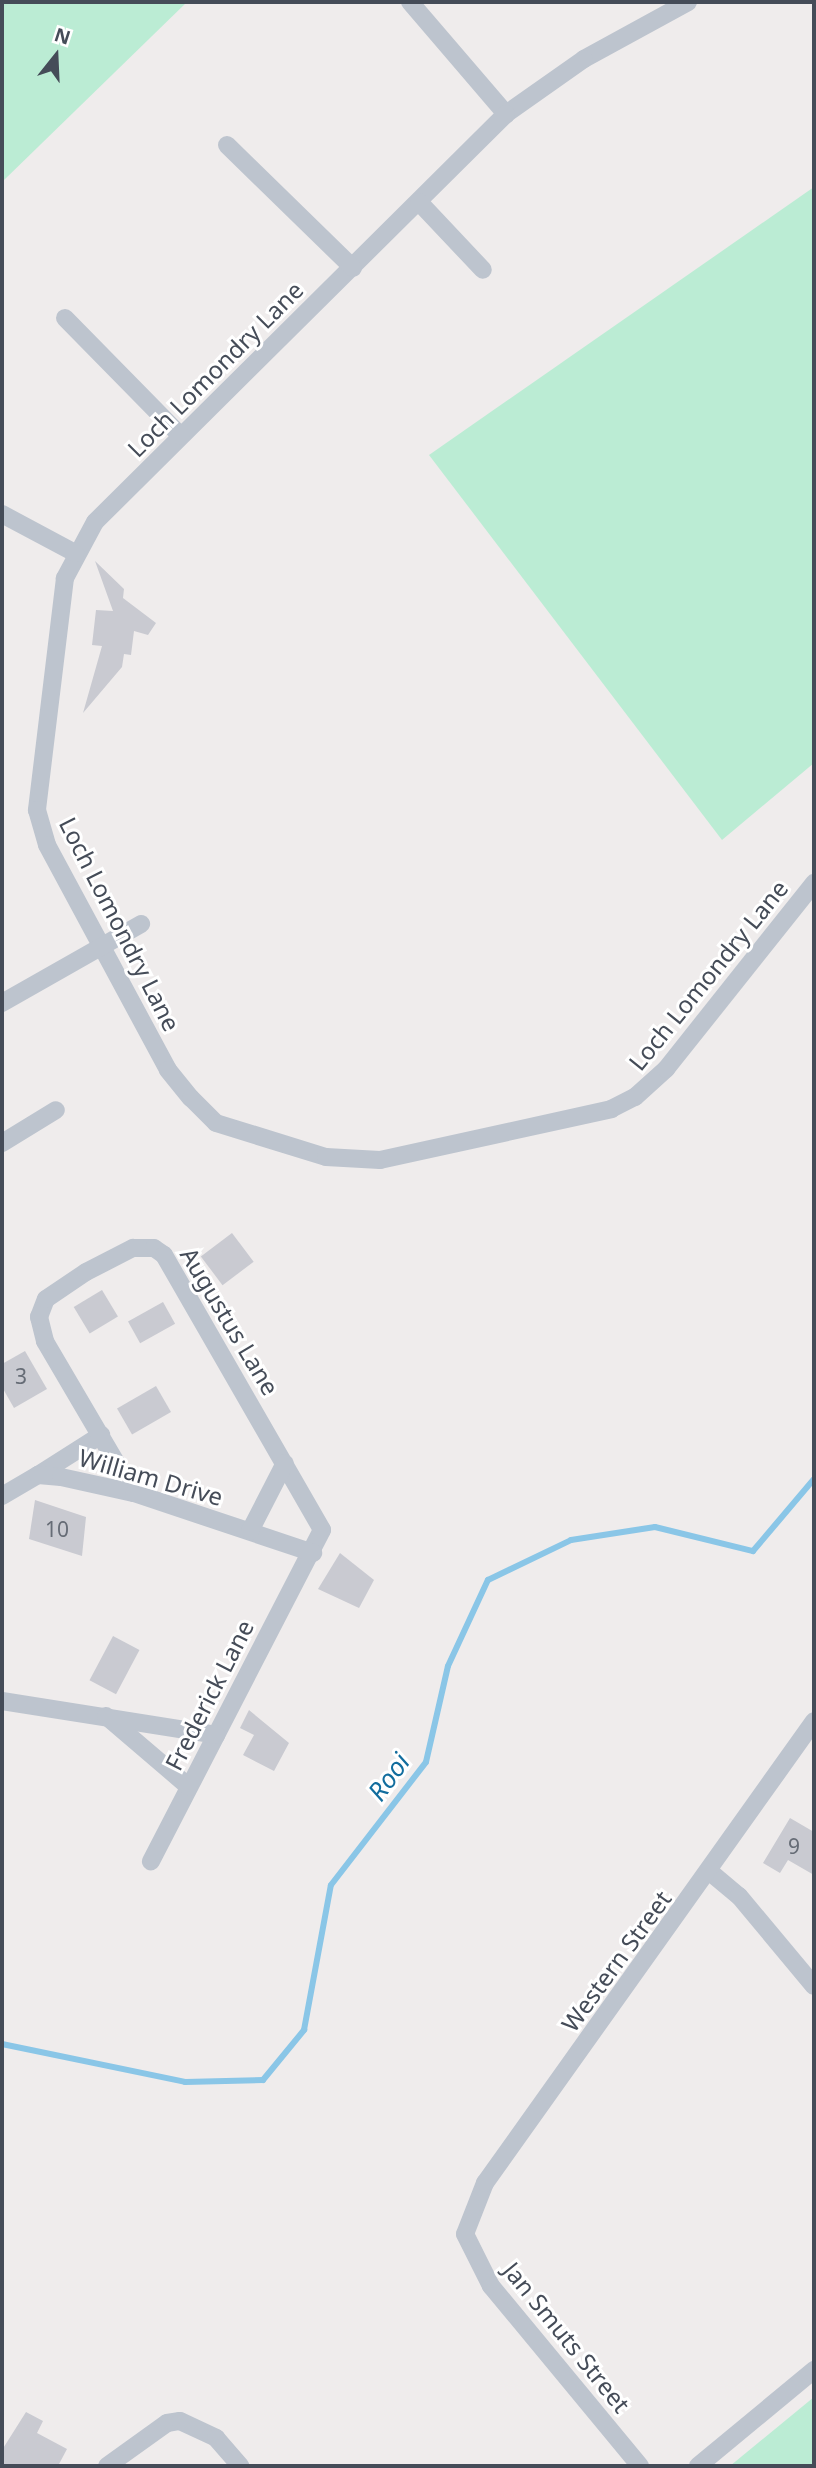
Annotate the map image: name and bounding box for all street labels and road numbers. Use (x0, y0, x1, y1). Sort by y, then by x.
street label: Loch Lomondry Lane (121, 275, 309, 463)
street label: Loch Lomondry Lane (54, 812, 186, 1036)
street label: Loch Lomondry Lane (623, 874, 793, 1076)
street label: Augustus Lane (175, 1242, 285, 1400)
street label: William Drive (76, 1443, 226, 1511)
street label: Frederick Lane (159, 1615, 259, 1775)
street label: Western Street (555, 1885, 677, 2037)
street label: Jan Smuts Street (498, 2256, 636, 2418)

